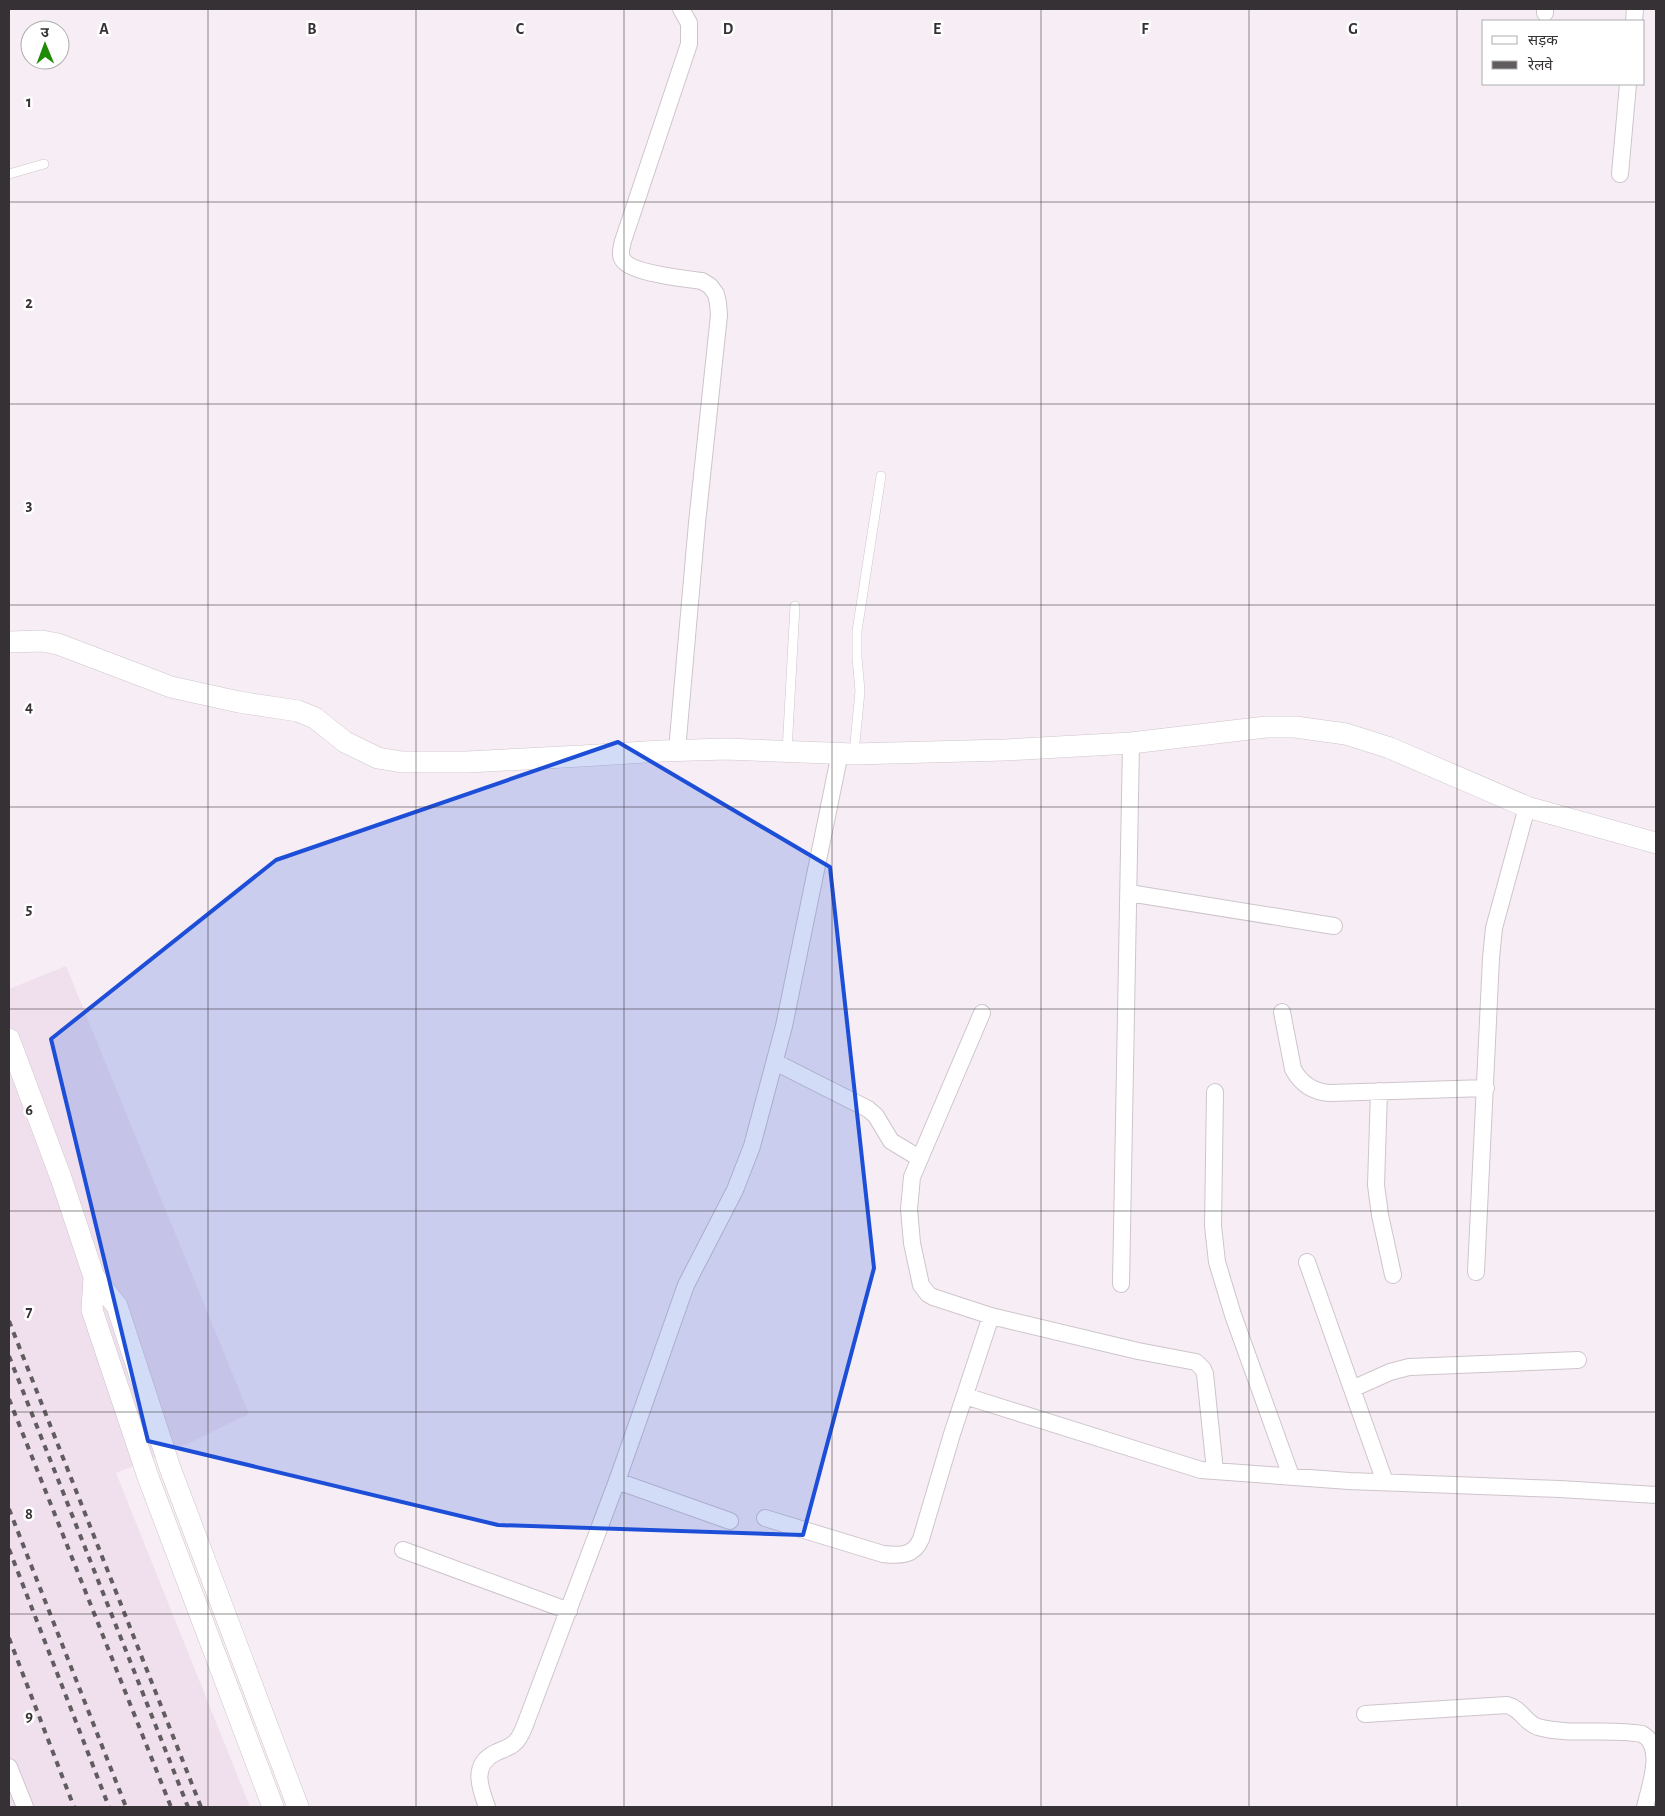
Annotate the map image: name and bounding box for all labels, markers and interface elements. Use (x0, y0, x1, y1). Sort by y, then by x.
north arrow (20, 20, 70, 70)
legend (1482, 20, 1645, 85)
text: A (99, 21, 109, 37)
text: B (307, 21, 317, 37)
text: C (516, 21, 525, 37)
text: D (723, 21, 734, 37)
text: E (933, 21, 941, 37)
text: F (1141, 21, 1149, 37)
text: G (1348, 21, 1358, 37)
text: उ (41, 26, 50, 40)
text: सड़क (1528, 33, 1558, 48)
text: रेलवे (1527, 56, 1553, 73)
text: 1 (26, 94, 32, 110)
text: 2 (25, 295, 33, 311)
text: 3 (26, 497, 33, 513)
text: 4 (25, 699, 33, 715)
text: 5 (26, 901, 33, 917)
text: 6 (25, 1102, 33, 1118)
text: 7 (26, 1304, 33, 1320)
text: 8 (25, 1506, 33, 1522)
text: 9 (25, 1708, 33, 1724)

